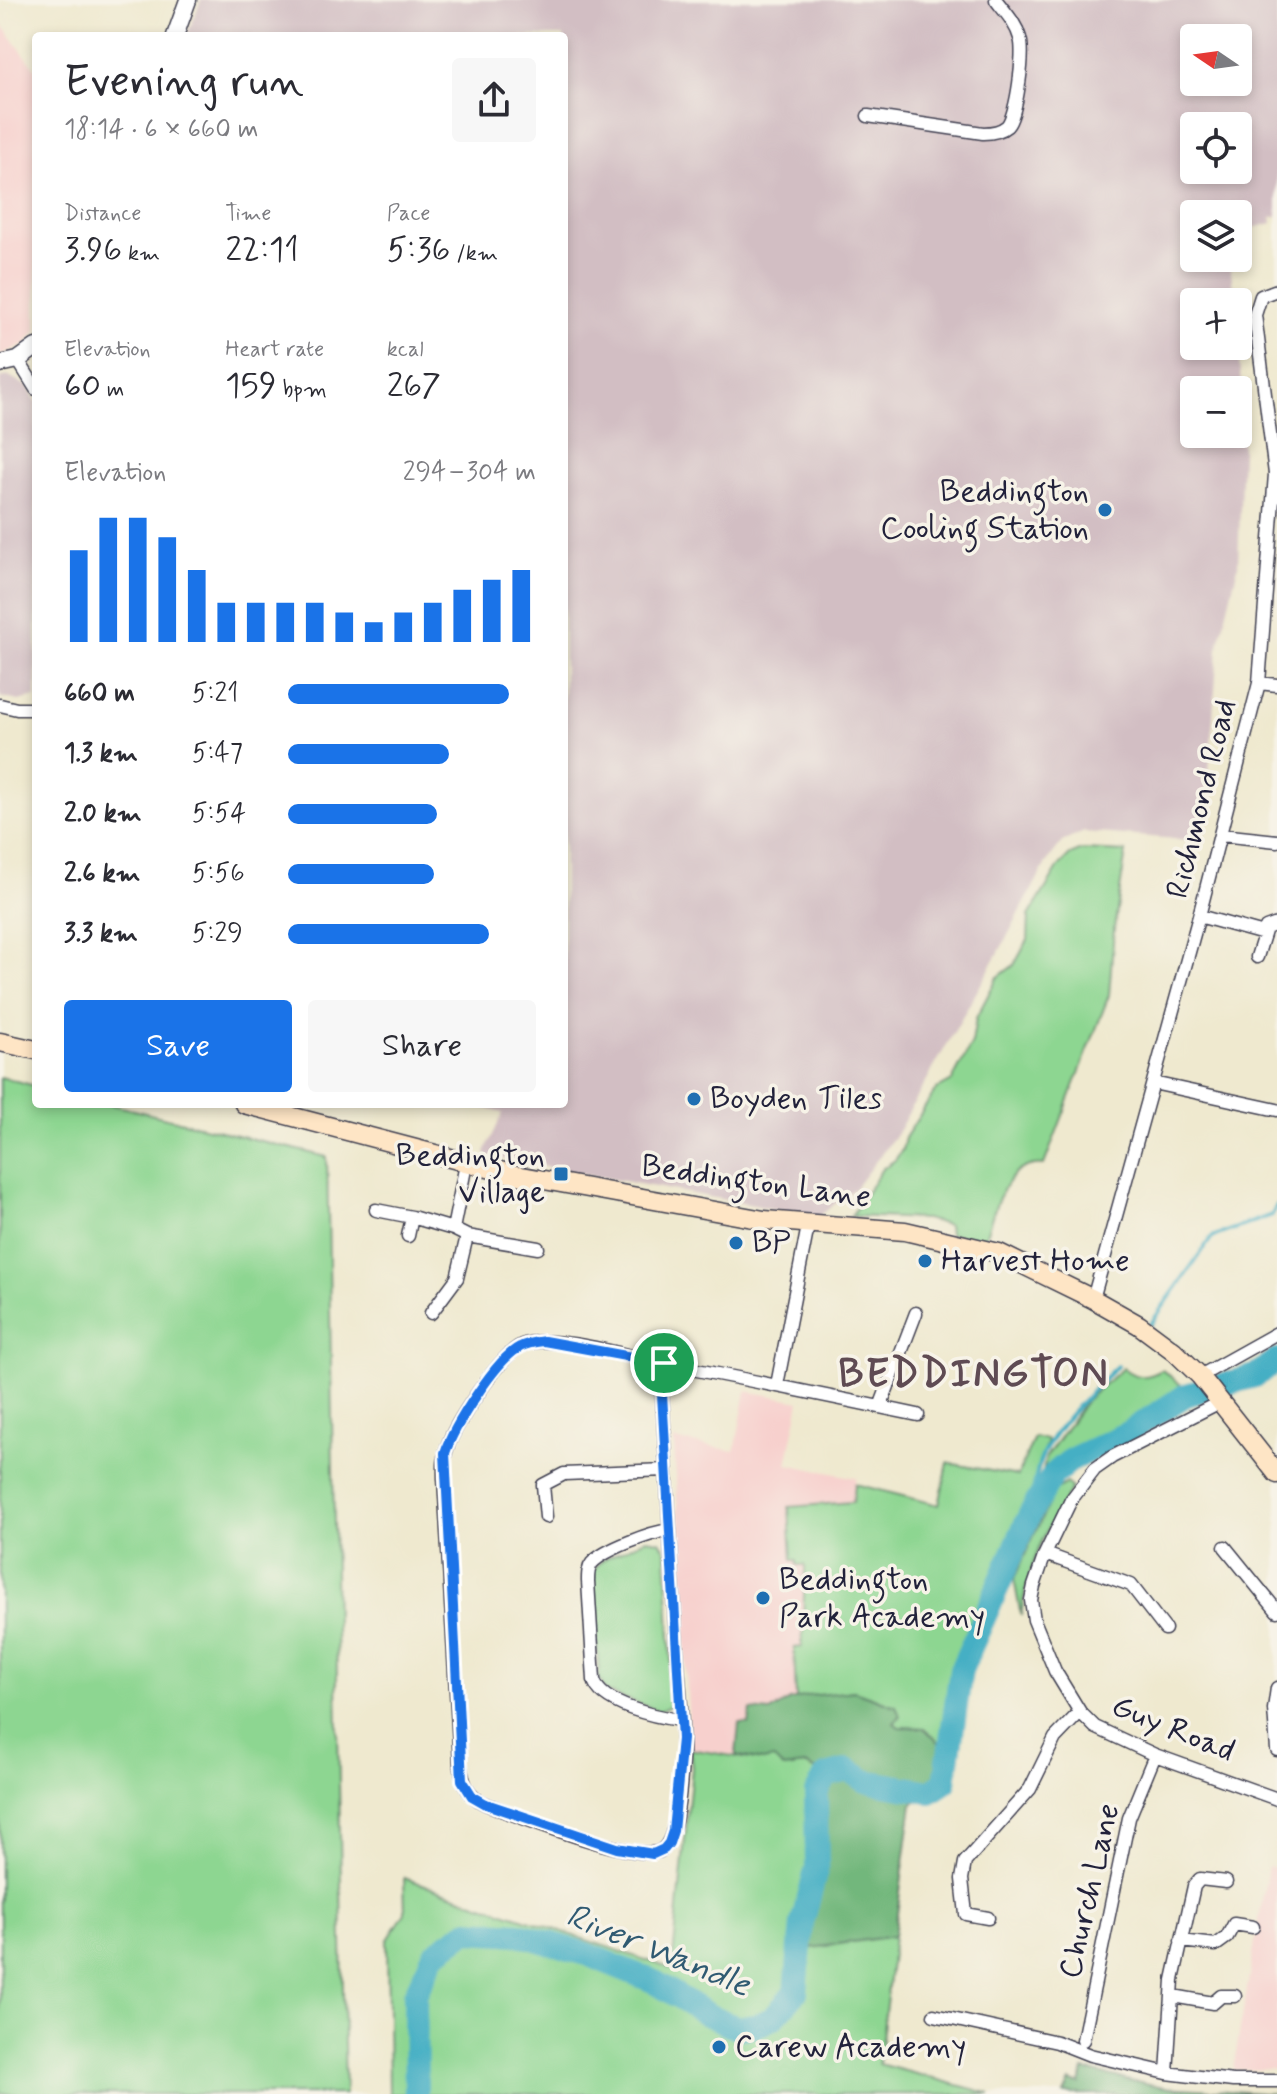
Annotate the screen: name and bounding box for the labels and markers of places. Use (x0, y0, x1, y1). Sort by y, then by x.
place label: Beddington Cooling Station (880, 471, 1089, 553)
marker: Beddington Cooling Station (1096, 501, 1114, 519)
place label: Boyden Tiles (710, 1078, 882, 1120)
marker: Boyden Tiles (685, 1090, 703, 1108)
place label: Beddington Village (396, 1135, 545, 1214)
marker: Beddington Village (552, 1165, 570, 1183)
place label: BP (752, 1222, 791, 1264)
marker: BP (727, 1234, 745, 1252)
place label: Harvest Home (941, 1240, 1130, 1282)
marker: Harvest Home (916, 1252, 934, 1270)
pin (630, 1329, 698, 1397)
place label: Beddington Park Academy (779, 1559, 985, 1638)
marker: Beddington Park Academy (754, 1589, 772, 1607)
place label: Carew Academy (735, 2026, 966, 2068)
marker: Carew Academy (710, 2038, 728, 2056)

